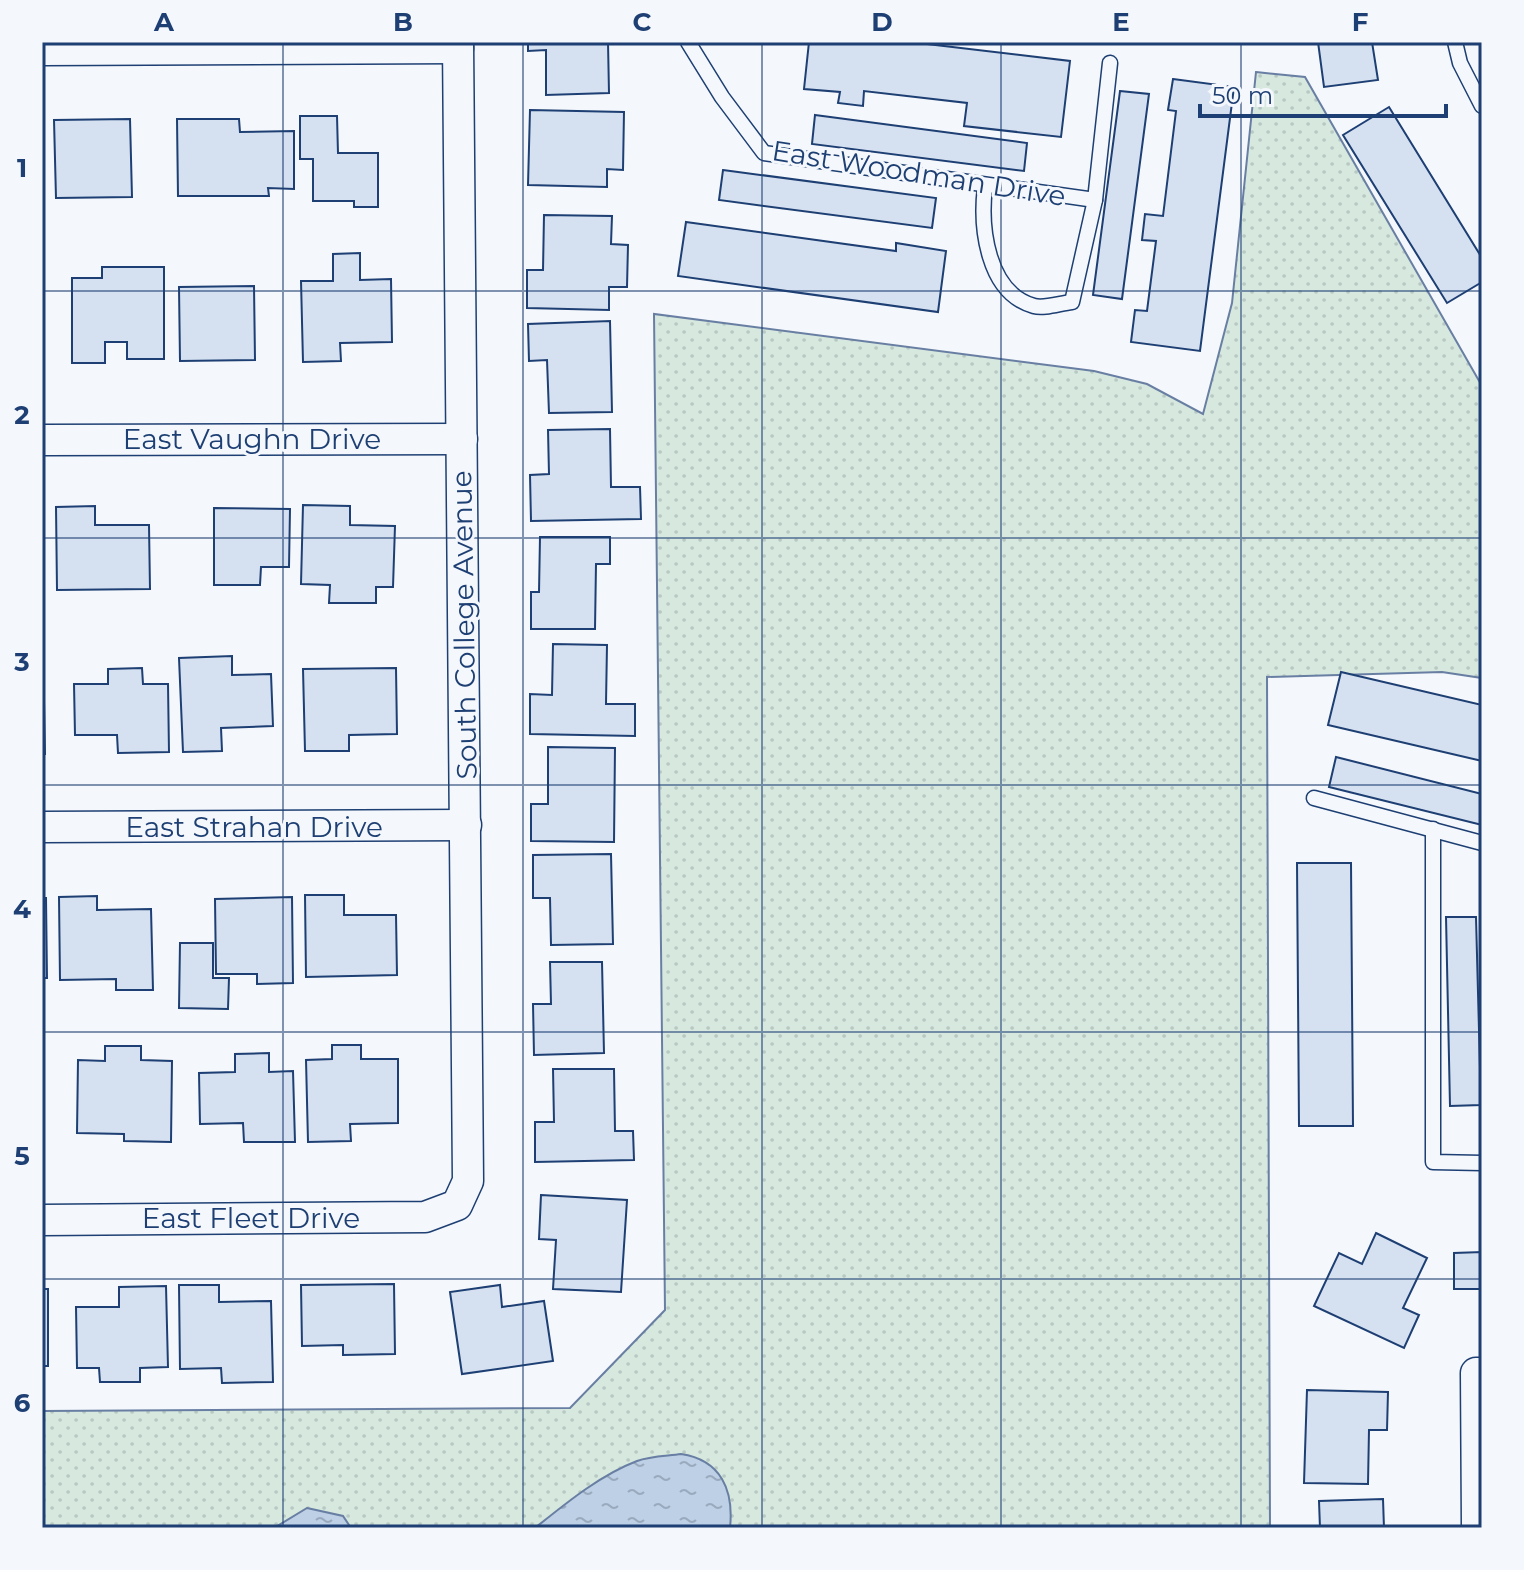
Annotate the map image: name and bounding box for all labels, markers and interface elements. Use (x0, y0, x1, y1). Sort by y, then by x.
text: A (153, 6, 175, 38)
text: B (393, 6, 413, 38)
text: C (633, 6, 652, 38)
text: D (871, 6, 893, 38)
text: E (1112, 6, 1130, 38)
text: F (1352, 6, 1368, 38)
scale bar (1200, 68, 1446, 118)
text: 50 m (1212, 81, 1273, 110)
street label: East Woodman Drive (770, 133, 1068, 213)
text: 1 (17, 152, 27, 184)
text: 2 (14, 399, 30, 431)
street label: East Vaughn Drive (123, 422, 381, 456)
street label: South College Avenue (444, 470, 484, 780)
text: 3 (13, 646, 30, 678)
street label: East Strahan Drive (125, 810, 383, 844)
text: 4 (13, 893, 31, 925)
text: 5 (14, 1140, 30, 1172)
street label: East Fleet Drive (142, 1201, 360, 1235)
text: 6 (14, 1387, 31, 1419)

